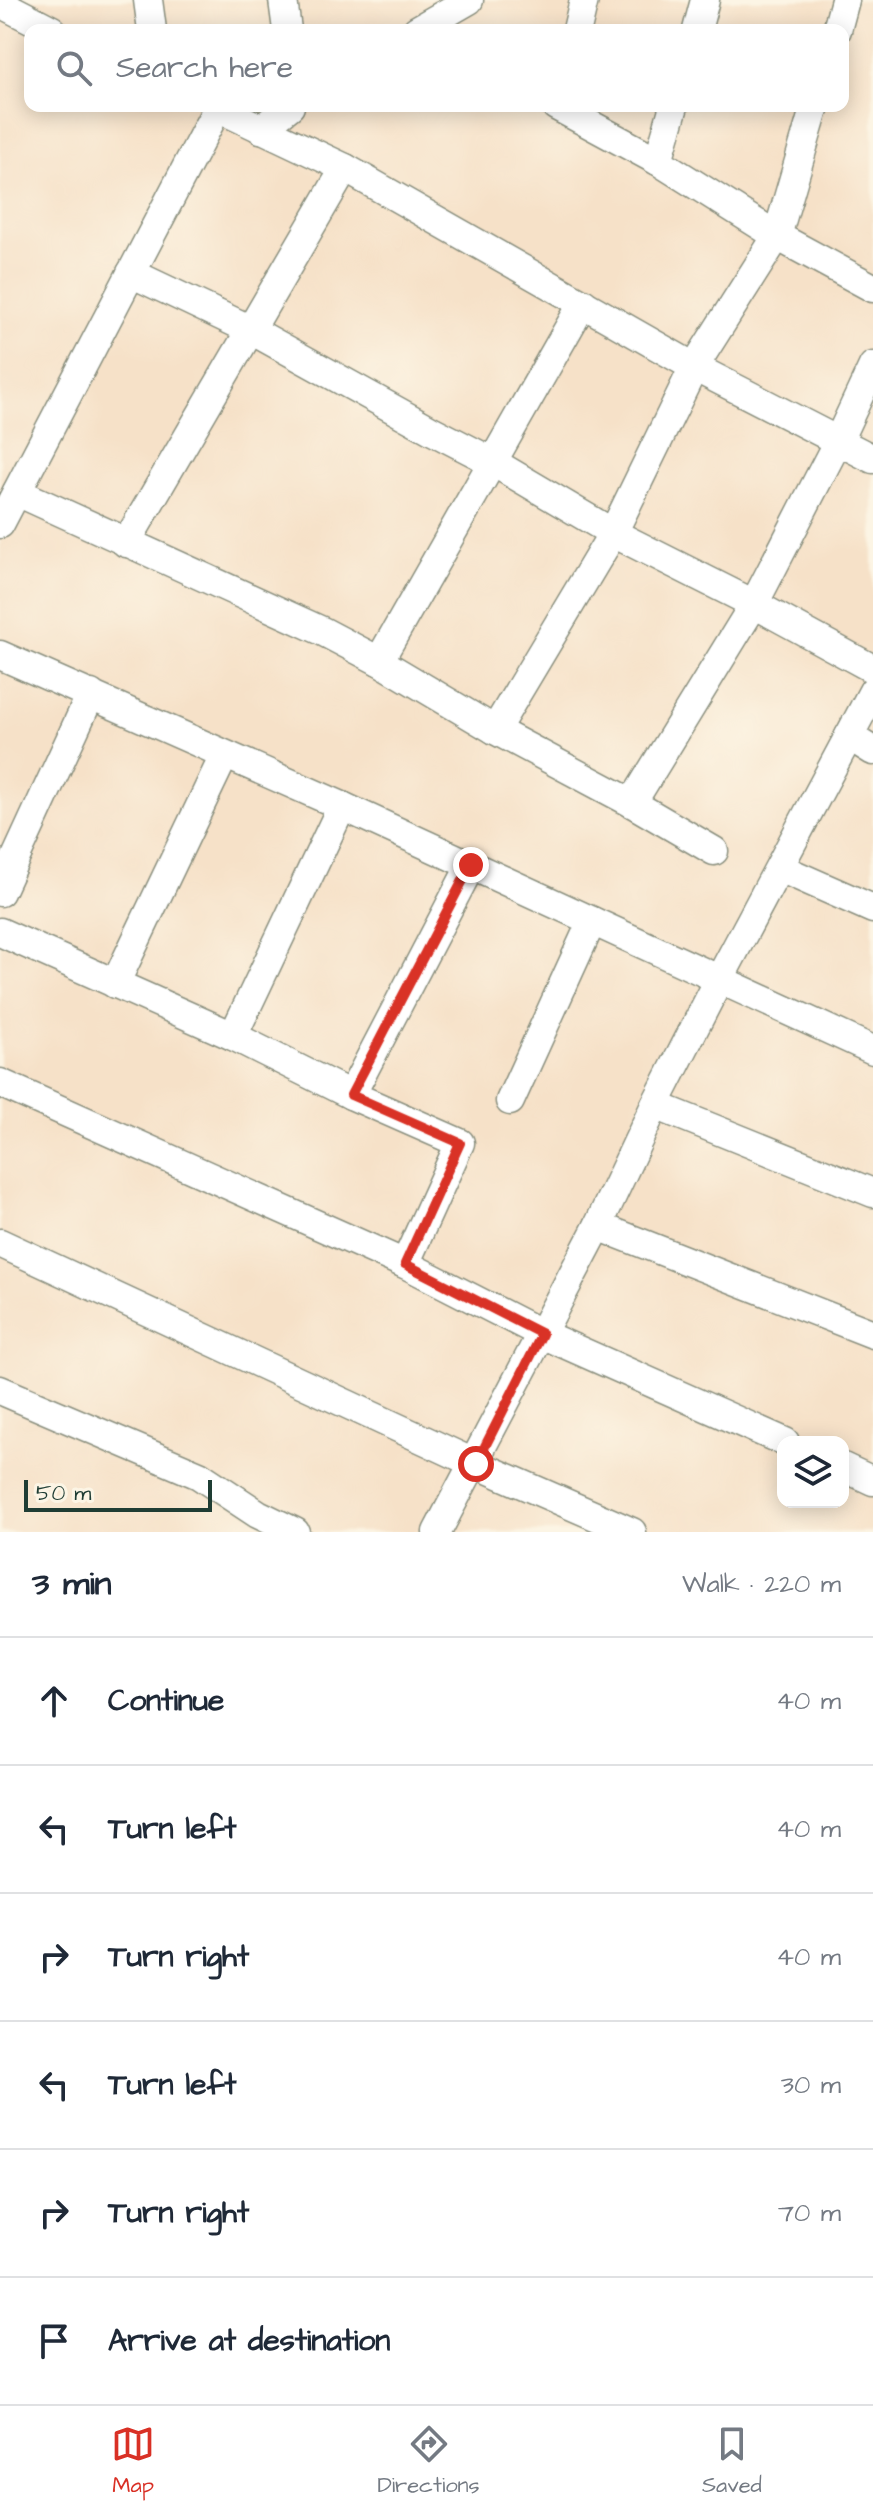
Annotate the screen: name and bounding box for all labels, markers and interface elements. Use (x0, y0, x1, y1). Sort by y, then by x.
search box (24, 24, 849, 112)
icon: search (52, 46, 96, 90)
text: Search here (116, 47, 293, 89)
route end (453, 847, 489, 883)
map controls (777, 1436, 849, 1508)
button: layers (777, 1436, 849, 1508)
route start (458, 1446, 494, 1482)
scale bar (24, 1476, 212, 1512)
text: 50 m (36, 1478, 91, 1509)
text: 3 min (32, 1560, 112, 1608)
text: Walk · 220 m (682, 1566, 841, 1602)
icon: ahead (32, 1679, 76, 1723)
text: Continue (108, 1680, 224, 1722)
text: 40 m (776, 1683, 841, 1719)
icon: left (32, 1807, 76, 1851)
text: Turn left (108, 1808, 236, 1850)
text: 40 m (776, 1811, 841, 1847)
icon: right (32, 1935, 76, 1979)
text: Turn right (108, 1936, 249, 1978)
text: 40 m (776, 1939, 841, 1975)
icon: left (32, 2063, 76, 2107)
text: Turn left (108, 2064, 236, 2106)
text: 30 m (781, 2067, 841, 2103)
icon: right (32, 2191, 76, 2235)
text: Turn right (108, 2192, 249, 2234)
text: 70 m (778, 2195, 841, 2231)
icon: arrive (32, 2319, 76, 2363)
text: Arrive at destination (108, 2320, 390, 2362)
tab: Map (111, 2422, 155, 2501)
tab: Directions (377, 2422, 480, 2501)
tab: Saved (702, 2422, 762, 2501)

